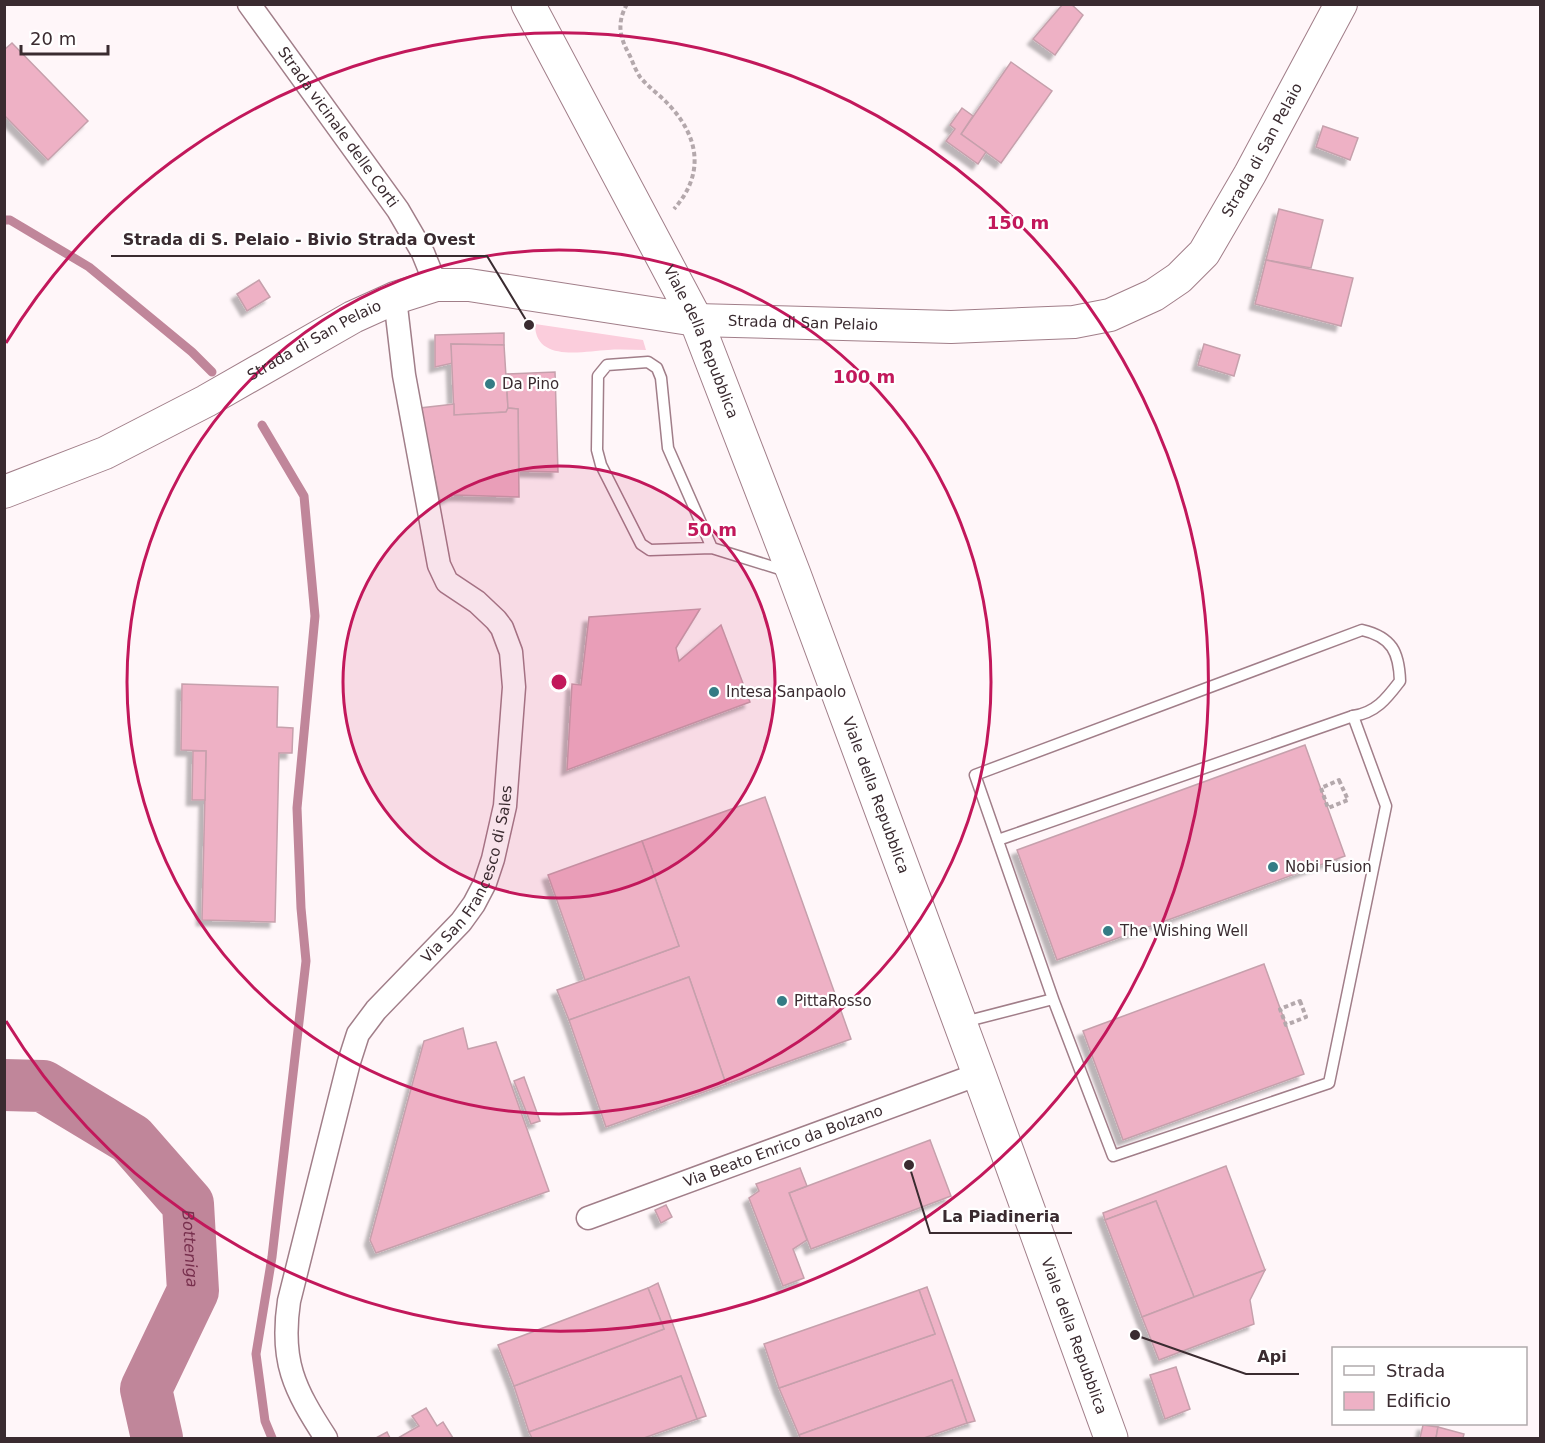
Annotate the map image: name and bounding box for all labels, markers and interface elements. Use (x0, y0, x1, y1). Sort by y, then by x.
scale bar (21, 18, 108, 56)
text: 20 m (30, 28, 76, 49)
street label: Strada vicinale delle Corti (274, 43, 402, 211)
street label: Strada di San Pelaio (1218, 80, 1306, 220)
text: 150 m (987, 212, 1049, 233)
callout: Strada di S. Pelaio - Bivio Strada Ovest (111, 222, 487, 256)
text: Strada di S. Pelaio - Bivio Strada Ovest (123, 230, 476, 249)
street label: Viale della Repubblica (660, 262, 742, 421)
street label: Strada di San Pelaio (244, 296, 384, 385)
street label: Strada di San Pelaio (728, 312, 878, 334)
text: 100 m (833, 366, 895, 387)
place label: Da Pino (502, 375, 559, 393)
marker: Da Pino (483, 377, 497, 391)
text: 50 m (687, 519, 737, 540)
centre of rings (549, 672, 569, 692)
place label: Intesa Sanpaolo (726, 683, 846, 701)
marker: Intesa Sanpaolo (707, 685, 721, 699)
street label: Viale della Repubblica (839, 714, 913, 876)
street label: Via San Francesco di Sales (418, 784, 516, 967)
place label: Nobi Fusion (1285, 858, 1372, 876)
marker: Nobi Fusion (1266, 860, 1280, 874)
place label: The Wishing Well (1119, 922, 1248, 940)
marker: The Wishing Well (1101, 924, 1115, 938)
place label: PittaRosso (794, 992, 872, 1010)
marker: PittaRosso (775, 994, 789, 1008)
street label: Via Beato Enrico da Bolzano (681, 1101, 885, 1191)
callout: La Piadineria (930, 1199, 1072, 1233)
text: La Piadineria (942, 1207, 1060, 1226)
water label: Botteniga (179, 1209, 202, 1288)
street label: Viale della Repubblica (1037, 1255, 1111, 1417)
callout: Api (1246, 1340, 1299, 1374)
text: Api (1257, 1347, 1287, 1366)
legend (1332, 1347, 1527, 1425)
text: Strada (1386, 1360, 1445, 1381)
text: Edificio (1386, 1390, 1451, 1411)

